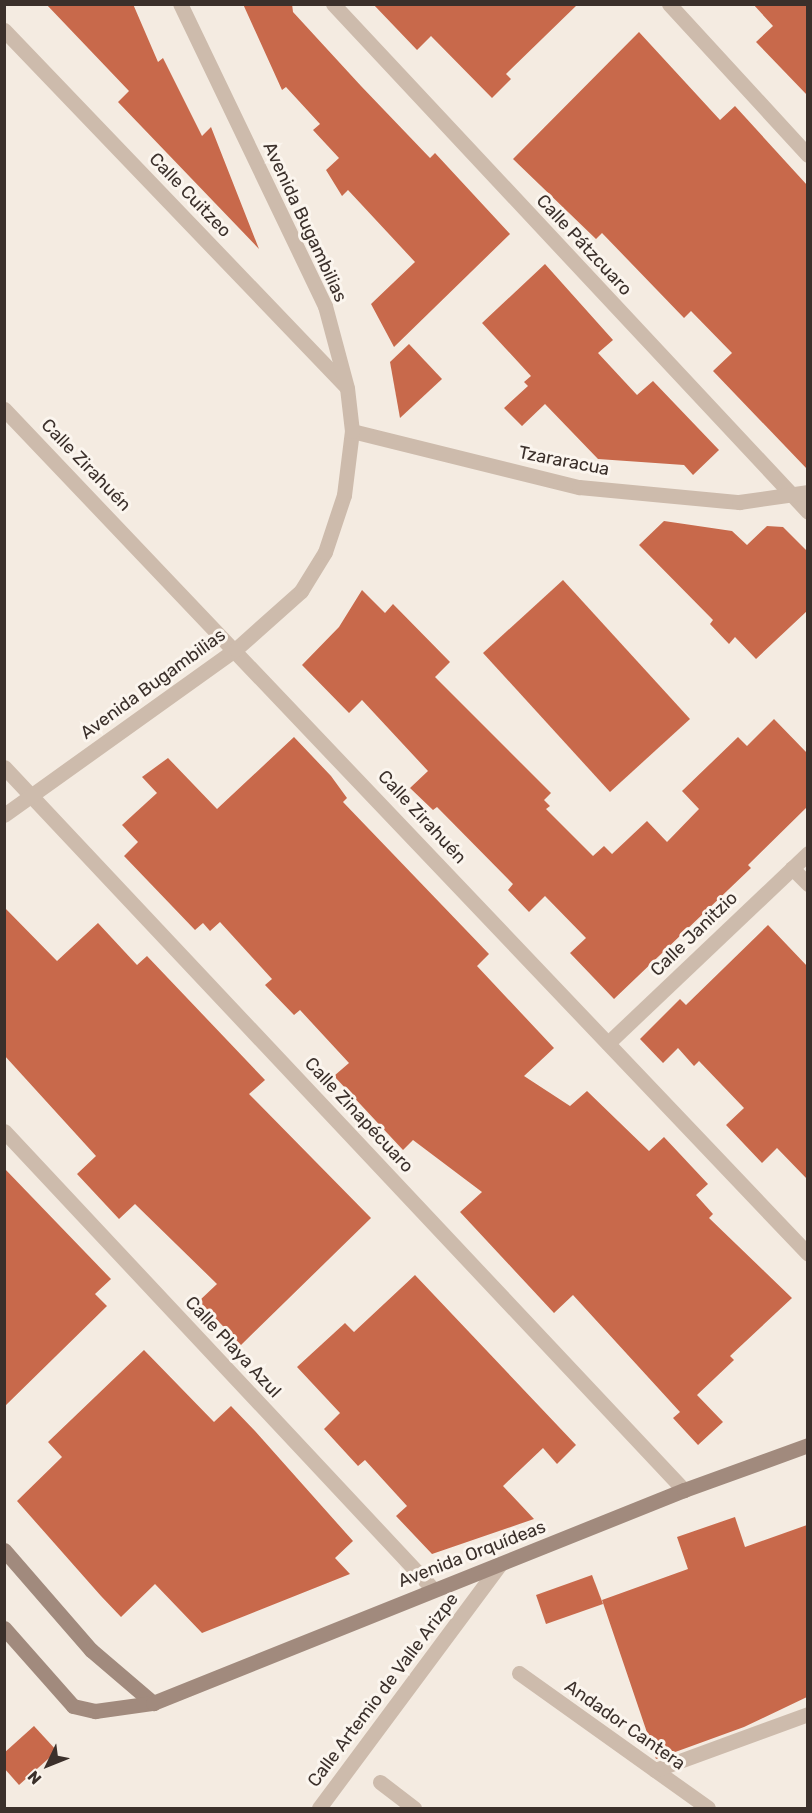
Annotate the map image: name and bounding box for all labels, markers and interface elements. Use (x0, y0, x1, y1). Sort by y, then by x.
street label: Avenida Bugambilias (258, 139, 352, 305)
street label: Calle Cuitzeo (144, 148, 236, 242)
street label: Calle Pátzcuaro (532, 190, 636, 300)
street label: Calle Zirahuén (37, 414, 135, 516)
street label: Tzararacua (517, 442, 611, 480)
street label: Avenida Bugambilias (76, 624, 230, 744)
street label: Calle Zirahuén (373, 766, 471, 868)
street label: Calle Janitzio (646, 887, 742, 981)
street label: Calle Zinapécuaro (300, 1053, 418, 1177)
street label: Calle Playa Azul (180, 1292, 286, 1402)
street label: Avenida Orquídeas (395, 1516, 549, 1592)
street label: Calle Artemio de Valle Arizpe (303, 1588, 463, 1792)
street label: Andador Cantera (561, 1675, 689, 1775)
north arrow (18, 1735, 78, 1795)
text: N (24, 1767, 45, 1788)

